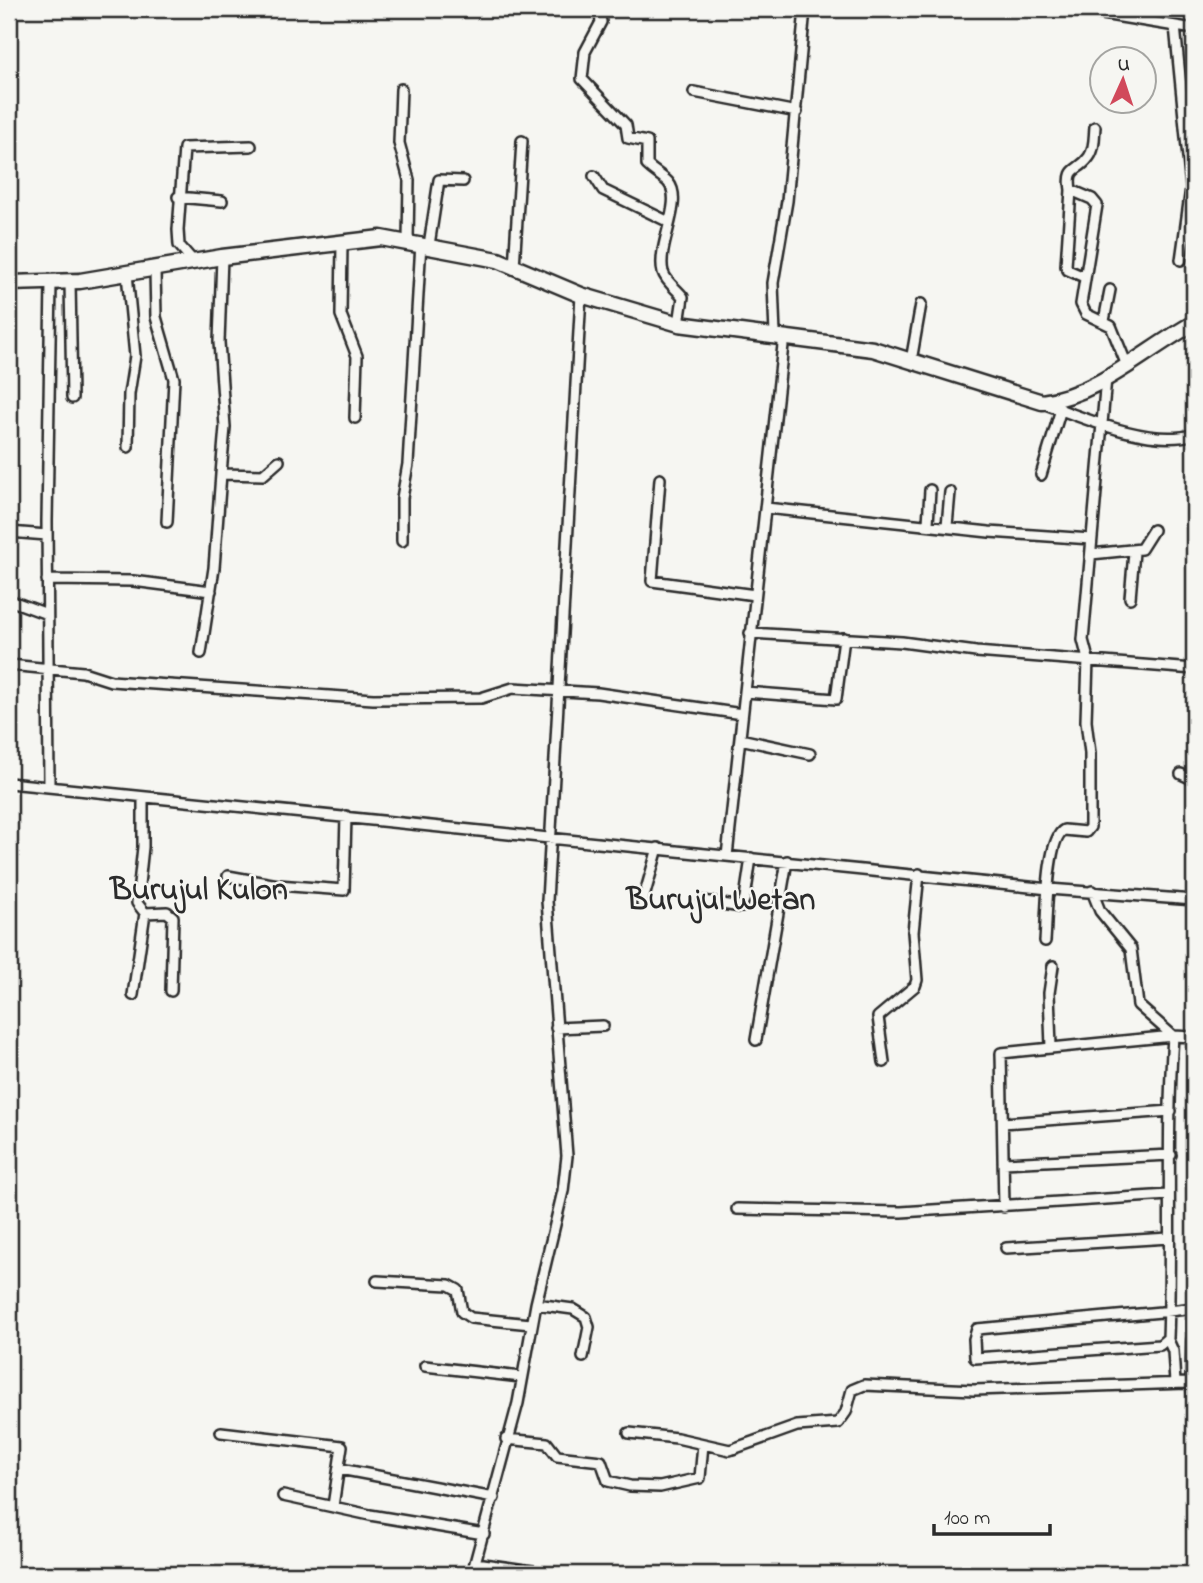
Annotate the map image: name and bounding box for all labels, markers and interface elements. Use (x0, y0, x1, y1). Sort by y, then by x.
north arrow (1088, 46, 1158, 116)
text: U (1117, 52, 1130, 79)
district label: Burujul Kulon (108, 868, 288, 915)
district label: Burujul Wetan (625, 878, 816, 925)
scale bar (934, 1492, 1049, 1536)
text: 100 m (944, 1504, 990, 1534)

